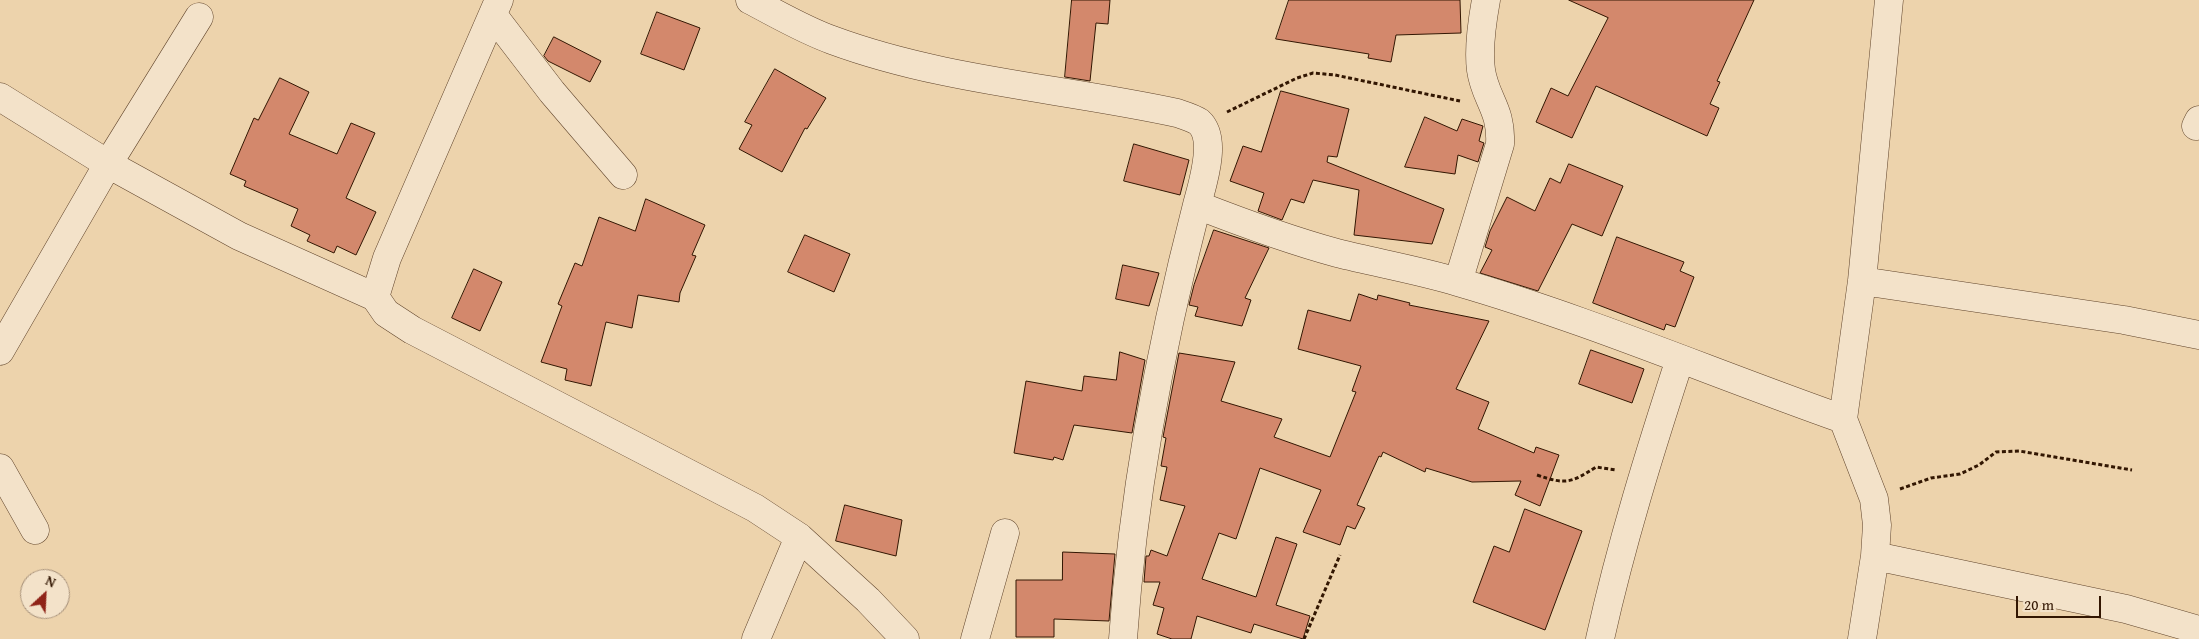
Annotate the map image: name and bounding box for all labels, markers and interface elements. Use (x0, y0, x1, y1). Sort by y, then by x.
north arrow (20, 569, 70, 619)
text: N (42, 570, 59, 592)
scale bar (2019, 586, 2104, 618)
text: 20 m (2024, 594, 2054, 615)

